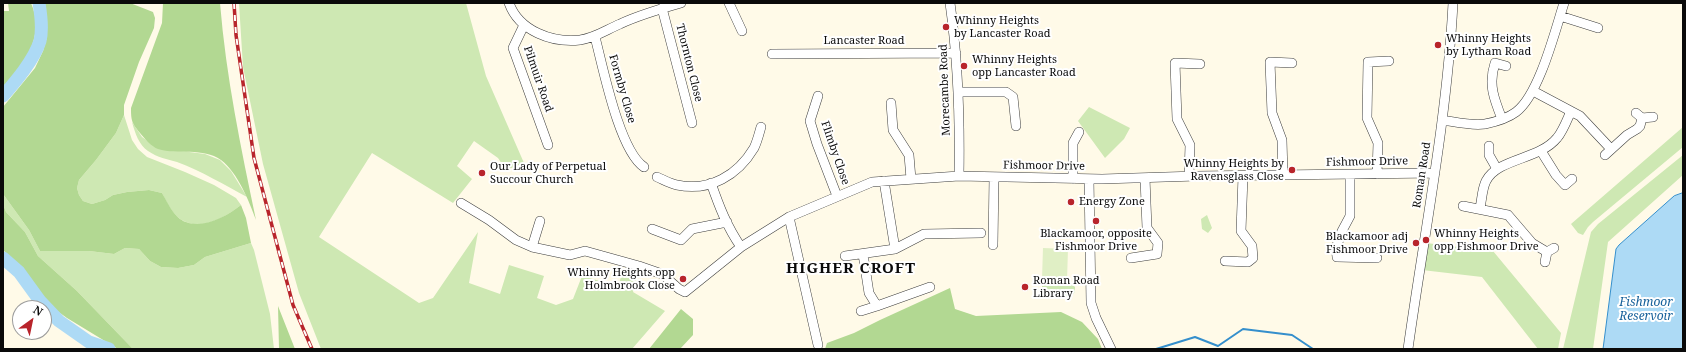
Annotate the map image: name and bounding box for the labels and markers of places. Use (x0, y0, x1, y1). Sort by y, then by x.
place label: Whinny Heights by Lancaster Road (954, 14, 1051, 40)
marker: Whinny Heights by Lancaster Road (941, 22, 951, 32)
place label: Whinny Heights by Lytham Road (1446, 32, 1531, 58)
marker: Whinny Heights by Lytham Road (1433, 40, 1443, 50)
place label: Whinny Heights opp Lancaster Road (972, 53, 1076, 79)
marker: Whinny Heights opp Lancaster Road (959, 61, 969, 71)
place label: Whinny Heights by Ravensglass Close (1183, 157, 1284, 183)
place label: Our Lady of Perpetual Succour Church (490, 160, 606, 186)
marker: Whinny Heights by Ravensglass Close (1287, 165, 1297, 175)
marker: Our Lady of Perpetual Succour Church (477, 168, 487, 178)
place label: Energy Zone (1079, 195, 1145, 209)
marker: Energy Zone (1066, 197, 1076, 207)
marker: Blackamoor, opposite Fishmoor Drive (1091, 216, 1101, 226)
place label: Blackamoor, opposite Fishmoor Drive (1040, 227, 1152, 253)
place label: Whinny Heights opp Fishmoor Drive (1434, 227, 1539, 253)
place label: Blackamoor adj Fishmoor Drive (1326, 230, 1408, 256)
marker: Whinny Heights opp Fishmoor Drive (1421, 235, 1431, 245)
marker: Blackamoor adj Fishmoor Drive (1411, 238, 1421, 248)
place label: Whinny Heights opp Holmbrook Close (567, 266, 675, 292)
marker: Whinny Heights opp Holmbrook Close (678, 274, 688, 284)
place label: Roman Road Library (1033, 274, 1100, 300)
marker: Roman Road Library (1020, 282, 1030, 292)

